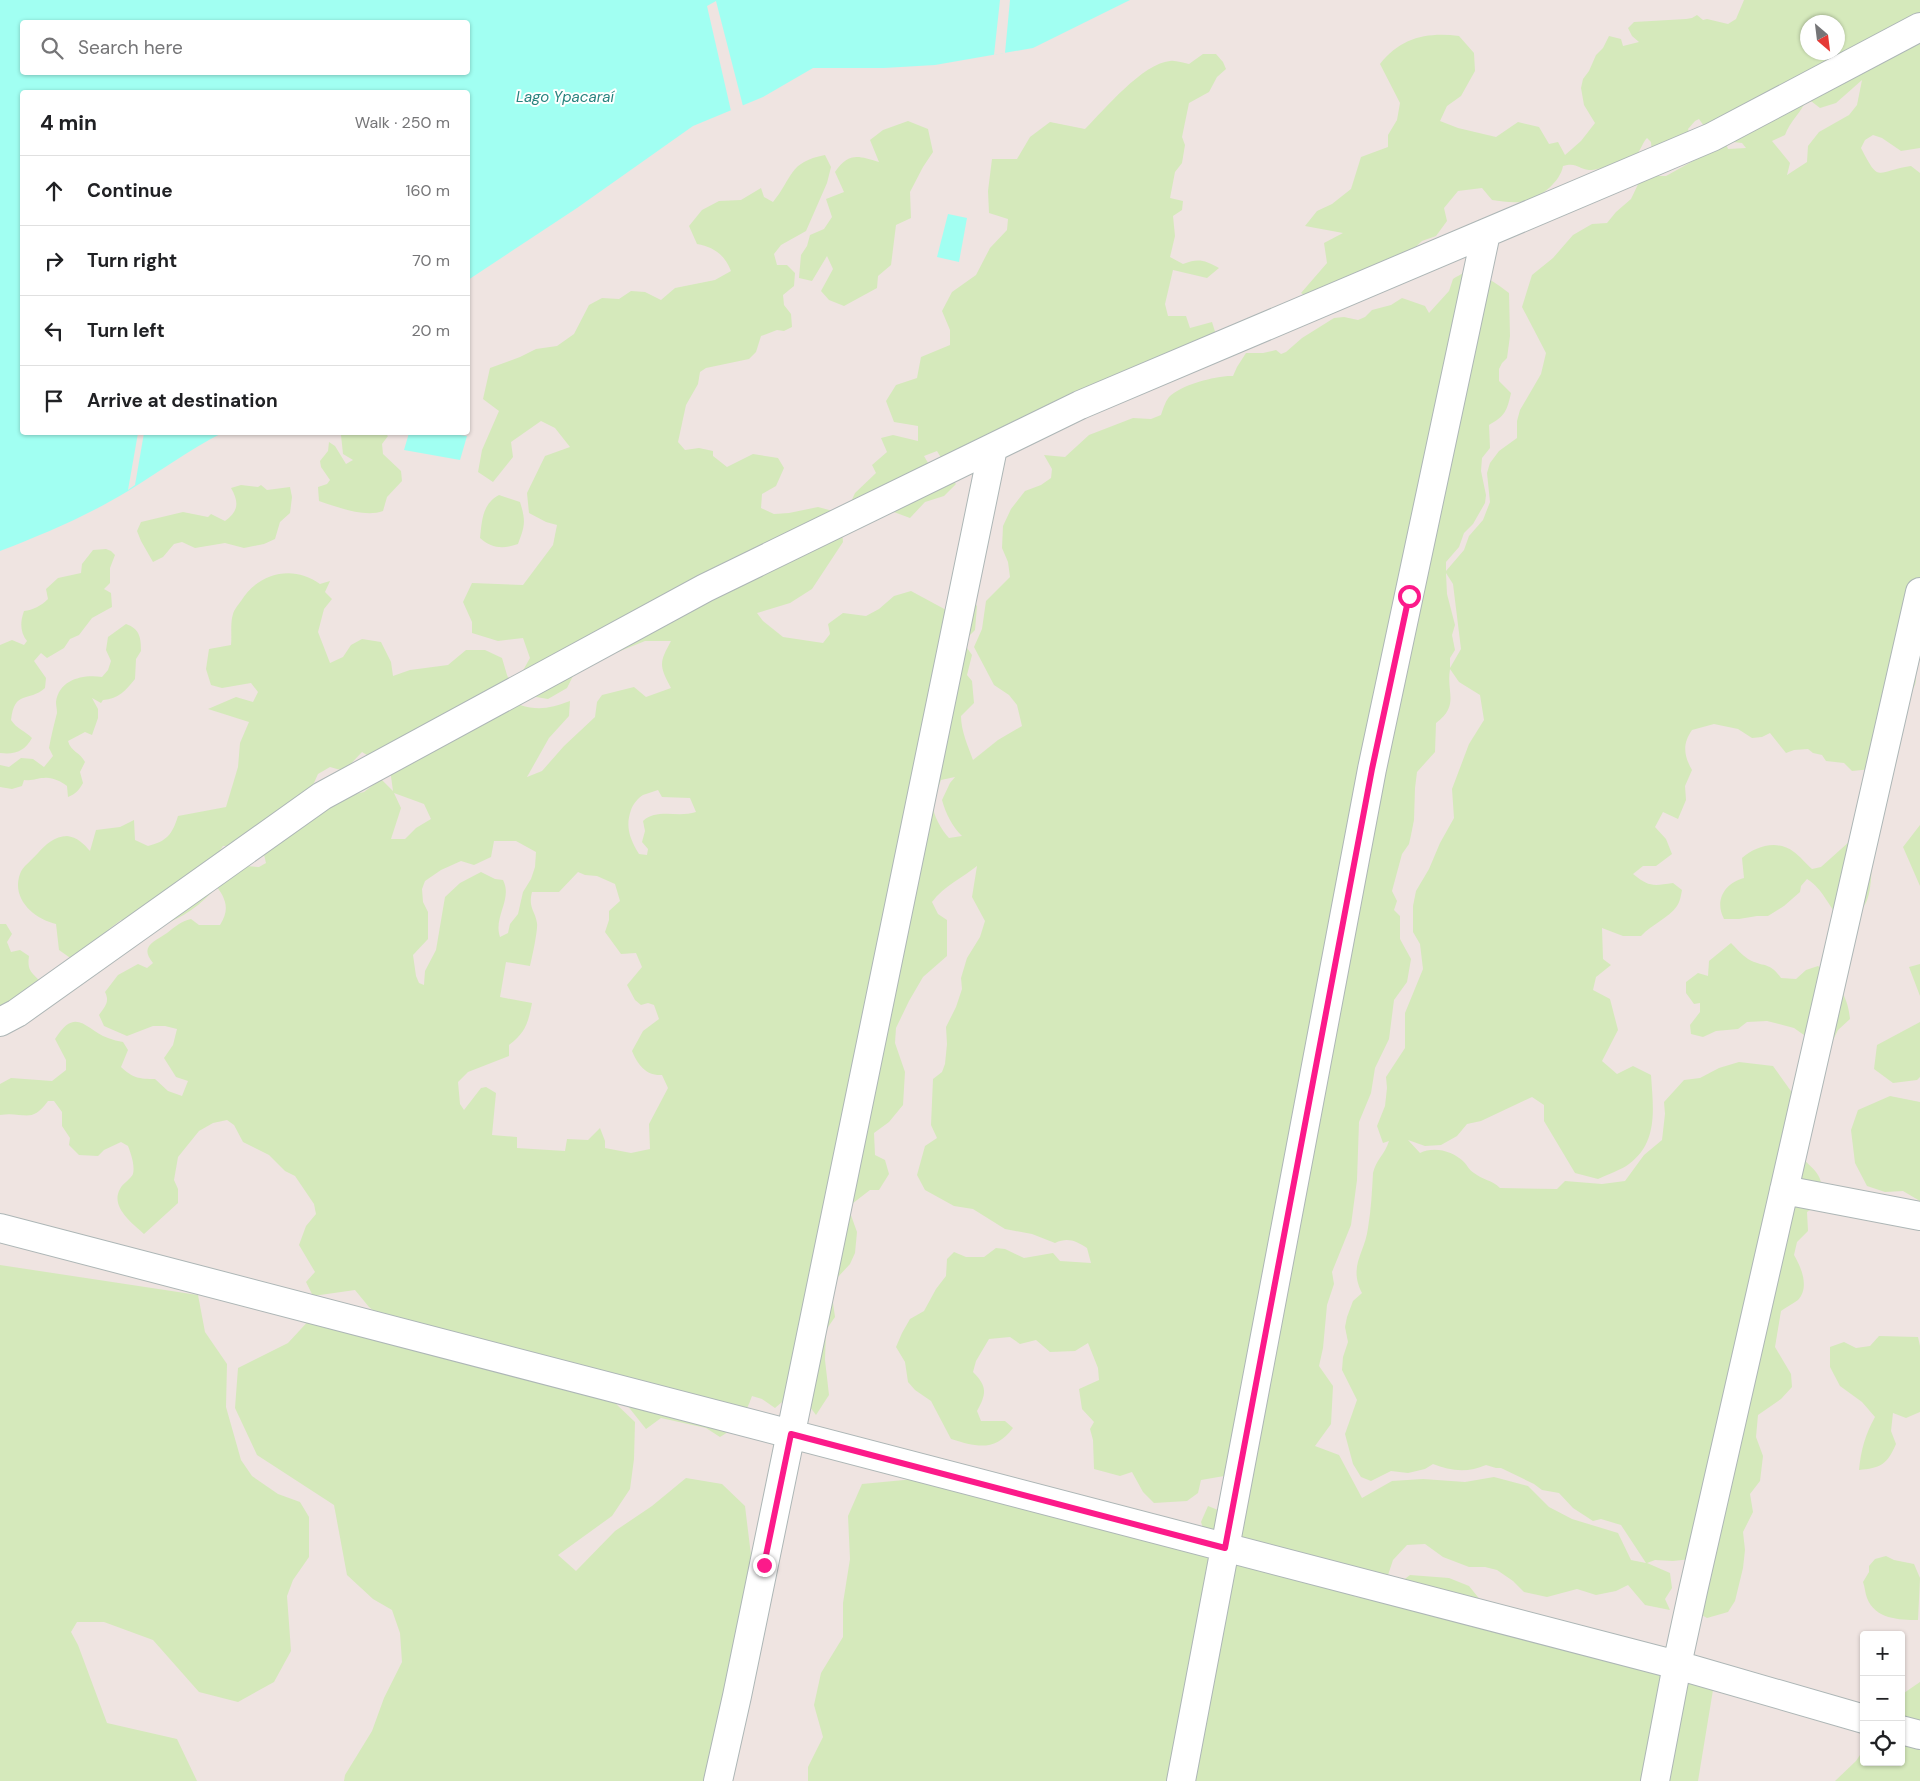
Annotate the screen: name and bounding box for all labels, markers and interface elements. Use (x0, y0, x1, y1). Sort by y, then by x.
north arrow (1800, 15, 1845, 60)
search box (20, 20, 470, 75)
icon: search (38, 34, 66, 62)
text: Search here (78, 35, 183, 60)
water label: Lago Ypacaraí (516, 87, 616, 107)
text: 4 min (40, 109, 97, 137)
text: Walk · 250 m (355, 112, 450, 133)
icon: ahead (40, 177, 68, 205)
text: Continue (87, 178, 173, 203)
text: 160 m (406, 180, 450, 201)
icon: right (40, 247, 68, 275)
text: Turn right (87, 248, 177, 273)
text: 70 m (412, 250, 450, 271)
icon: left (40, 317, 68, 345)
text: Turn left (87, 318, 165, 343)
text: 20 m (411, 320, 450, 341)
icon: arrive (40, 387, 68, 415)
text: Arrive at destination (87, 388, 278, 413)
route start (1398, 585, 1421, 608)
route end (753, 1554, 776, 1577)
map controls (1860, 1631, 1905, 1766)
button: + (1860, 1631, 1905, 1676)
button: − (1860, 1676, 1905, 1721)
button: locate (1860, 1721, 1905, 1766)

